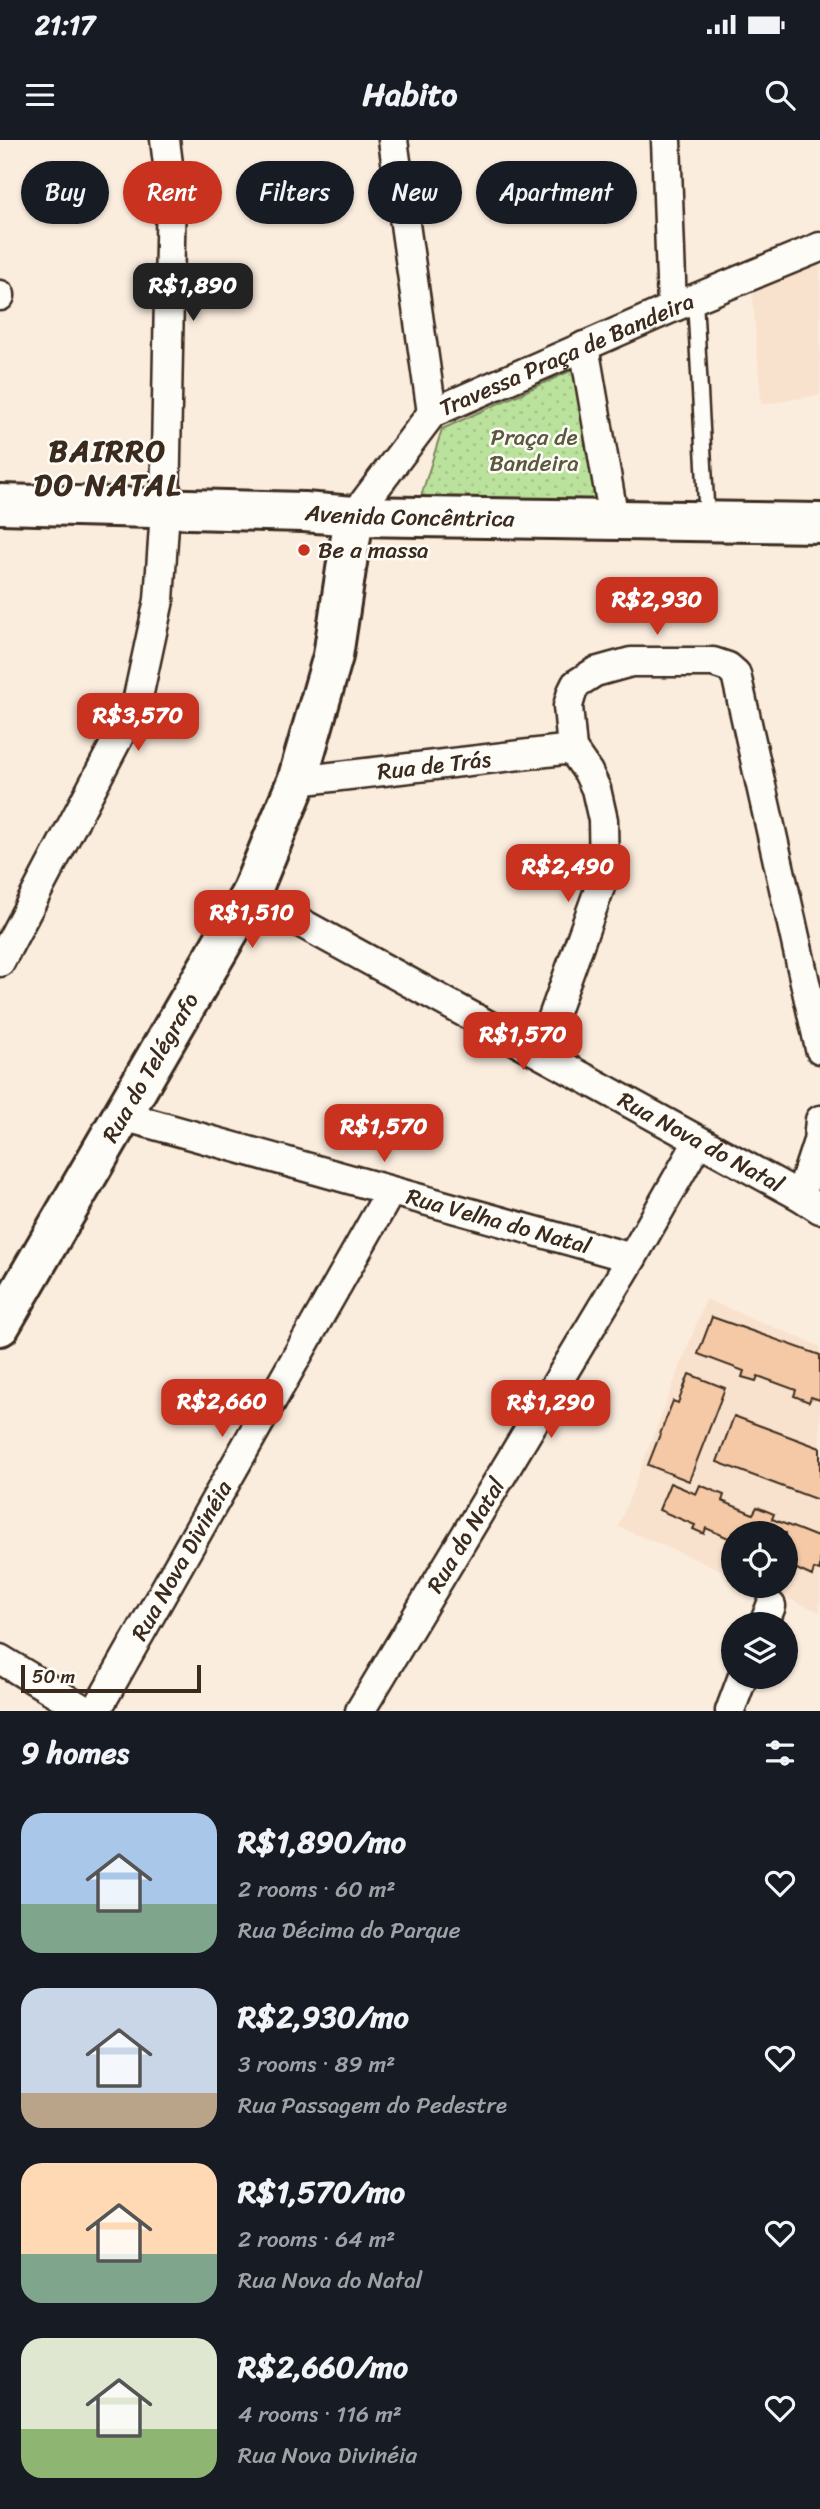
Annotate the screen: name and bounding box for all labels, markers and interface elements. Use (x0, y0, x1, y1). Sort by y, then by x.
text: 21:17 (35, 2, 95, 48)
text: Habito (363, 66, 457, 123)
icon: menu (21, 76, 59, 114)
icon: search (761, 76, 799, 114)
chip: Buy (21, 161, 109, 224)
chip: Rent (123, 161, 222, 224)
chip: Filters (236, 161, 354, 224)
chip: New (368, 161, 462, 224)
chip: Apartment (476, 161, 637, 224)
pin: R$1,890 (128, 264, 258, 323)
text: R$1,890 (149, 265, 237, 306)
street label: Travessa Praça de Bandeira (433, 281, 701, 428)
park label: Praça de Bandeira (489, 417, 579, 484)
district label: BAIRRO DO NATAL (34, 424, 182, 512)
street label: Avenida Concêntrica (303, 492, 515, 539)
place label: Be a massa (318, 530, 429, 571)
marker: Be a massa (296, 542, 312, 558)
pin: R$2,930 (592, 578, 722, 637)
text: R$2,930 (612, 579, 702, 620)
pin: R$3,570 (73, 694, 203, 753)
text: R$3,570 (93, 695, 183, 736)
street label: Rua de Trás (375, 739, 494, 793)
pin: R$2,490 (503, 844, 633, 904)
text: R$2,490 (522, 846, 614, 887)
pin: R$1,510 (187, 890, 317, 950)
text: R$1,510 (210, 892, 294, 933)
street label: Rua do Telégrafo (91, 985, 210, 1151)
pin: R$1,570 (458, 1012, 588, 1072)
text: R$1,570 (479, 1014, 567, 1055)
street label: Rua Nova do Natal (610, 1080, 792, 1205)
pin: R$1,570 (319, 1104, 449, 1164)
text: R$1,570 (340, 1106, 428, 1147)
street label: Rua Velha do Natal (401, 1176, 596, 1267)
pin: R$2,660 (157, 1380, 287, 1439)
pin: R$1,290 (486, 1380, 616, 1440)
text: R$2,660 (177, 1381, 267, 1422)
text: R$1,290 (507, 1382, 595, 1423)
street label: Rua do Natal (415, 1469, 517, 1601)
street label: Rua Nova Divinéia (120, 1472, 244, 1649)
map controls (721, 1521, 798, 1689)
button: locate (721, 1521, 798, 1598)
button: layers (721, 1612, 798, 1689)
text: 50 m (32, 1660, 75, 1693)
scale bar (21, 1662, 201, 1694)
text: 9 homes (21, 1726, 129, 1780)
icon: filters (761, 1734, 799, 1772)
text: R$1,890/mo (238, 1815, 406, 1869)
icon: home (77, 1841, 161, 1925)
icon: heart (761, 1864, 799, 1902)
text: 2 rooms · 60 m² (238, 1869, 396, 1910)
text: Rua Décima do Parque (238, 1910, 460, 1951)
text: R$2,930/mo (238, 1990, 409, 2044)
icon: home (77, 2016, 161, 2100)
icon: heart (761, 2039, 799, 2077)
text: 3 rooms · 89 m² (238, 2044, 395, 2085)
text: Rua Passagem do Pedestre (238, 2085, 507, 2126)
text: R$1,570/mo (238, 2165, 405, 2219)
icon: home (77, 2191, 161, 2275)
icon: heart (761, 2214, 799, 2252)
text: 2 rooms · 64 m² (238, 2219, 395, 2260)
text: Rua Nova do Natal (238, 2260, 422, 2301)
text: R$2,660/mo (238, 2340, 408, 2394)
icon: home (77, 2366, 161, 2450)
icon: heart (761, 2389, 799, 2427)
text: 4 rooms · 116 m² (238, 2394, 402, 2435)
text: Rua Nova Divinéia (238, 2435, 417, 2476)

